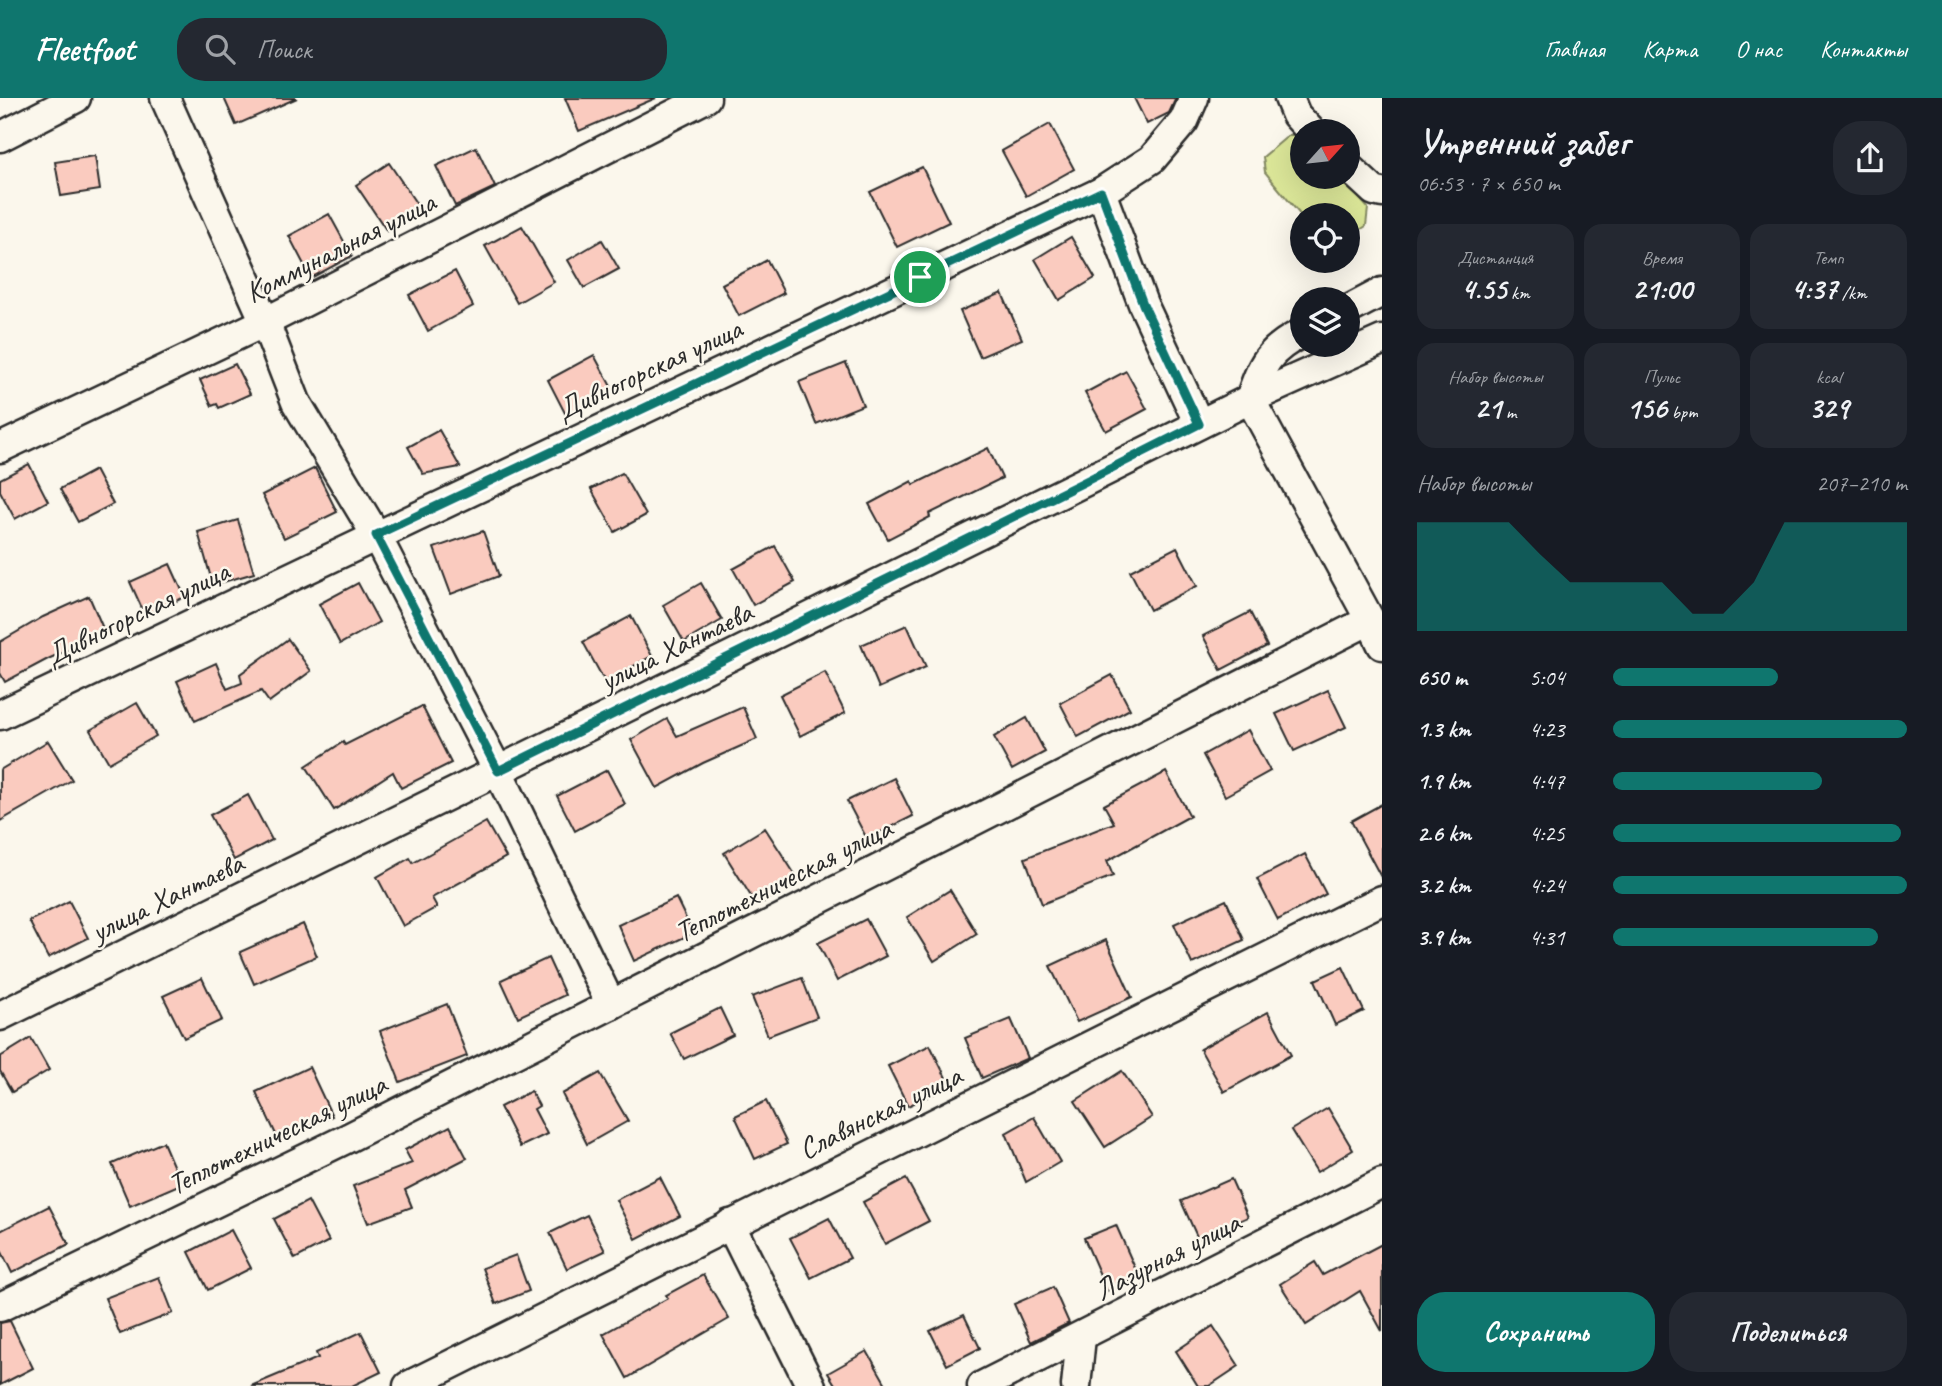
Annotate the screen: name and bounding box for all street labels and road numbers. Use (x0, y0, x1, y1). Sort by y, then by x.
street label: Коммунальная улица (239, 182, 443, 311)
street label: Дивногорская улица (550, 309, 750, 429)
street label: Дивногорская улица (39, 551, 237, 674)
street label: улица Хантаева (592, 592, 760, 700)
street label: Теплотехническая улица (668, 808, 900, 951)
street label: улица Хантаева (83, 843, 251, 951)
street label: Славянская улица (792, 1055, 969, 1168)
street label: Теплотехническая улица (161, 1064, 394, 1203)
street label: Лазурная улица (1088, 1202, 1248, 1309)

